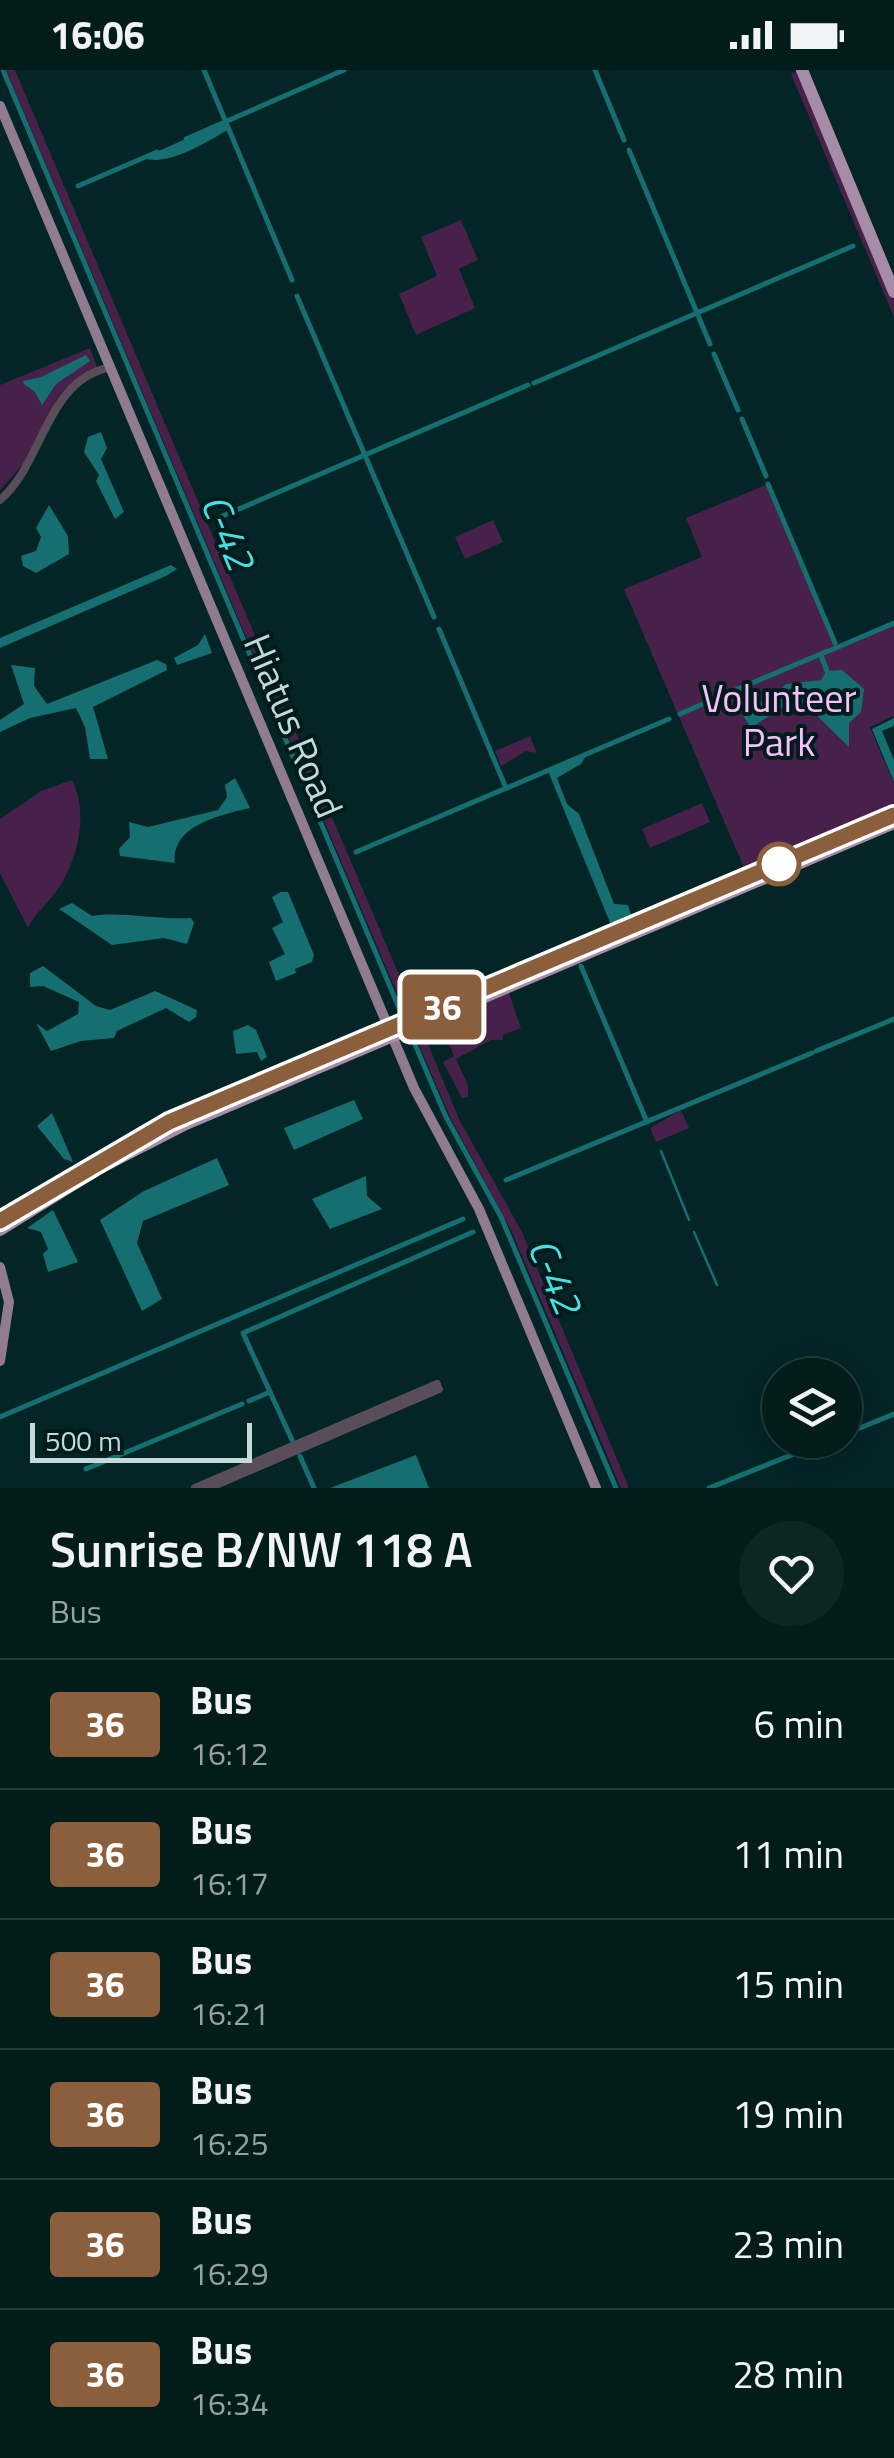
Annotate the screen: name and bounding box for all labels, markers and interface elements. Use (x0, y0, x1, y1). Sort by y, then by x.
text: 16:06 (50, 6, 145, 64)
water label: C-42 (185, 484, 272, 581)
street label: Hiatus Road (229, 625, 359, 827)
park label: Volunteer Park (701, 669, 857, 771)
unlabelled marker (758, 843, 800, 885)
line badge: 36 (397, 974, 487, 1040)
text: 36 (422, 980, 462, 1034)
water label: C-42 (512, 1228, 599, 1325)
map controls (762, 1358, 862, 1458)
button: layers (762, 1358, 862, 1458)
scale bar (30, 1418, 252, 1462)
text: 500 m (45, 1419, 122, 1462)
text: Sunrise B/NW 118 A (50, 1513, 473, 1586)
button: heart (739, 1521, 844, 1626)
text: Bus (50, 1587, 102, 1635)
text: Bus (190, 1671, 252, 1729)
text: 6 min (754, 1695, 844, 1753)
text: 36 (85, 1697, 125, 1751)
text: 16:12 (190, 1729, 269, 1777)
text: Bus (190, 1801, 252, 1859)
text: 11 min (733, 1825, 844, 1883)
text: 36 (85, 1827, 125, 1881)
text: 16:17 (190, 1859, 269, 1907)
text: Bus (190, 1931, 252, 1989)
text: 15 min (733, 1955, 844, 2013)
text: 36 (85, 1957, 125, 2011)
text: 16:21 (190, 1989, 269, 2037)
text: Bus (190, 2061, 252, 2119)
text: 19 min (733, 2085, 844, 2143)
text: 36 (85, 2087, 125, 2141)
text: 16:25 (190, 2119, 269, 2167)
text: Bus (190, 2191, 252, 2249)
text: 23 min (733, 2215, 844, 2273)
text: 36 (85, 2217, 125, 2271)
text: 16:29 (190, 2249, 269, 2297)
text: Bus (190, 2321, 252, 2379)
text: 28 min (733, 2345, 844, 2403)
text: 36 (85, 2347, 125, 2401)
text: 16:34 (190, 2379, 269, 2427)

